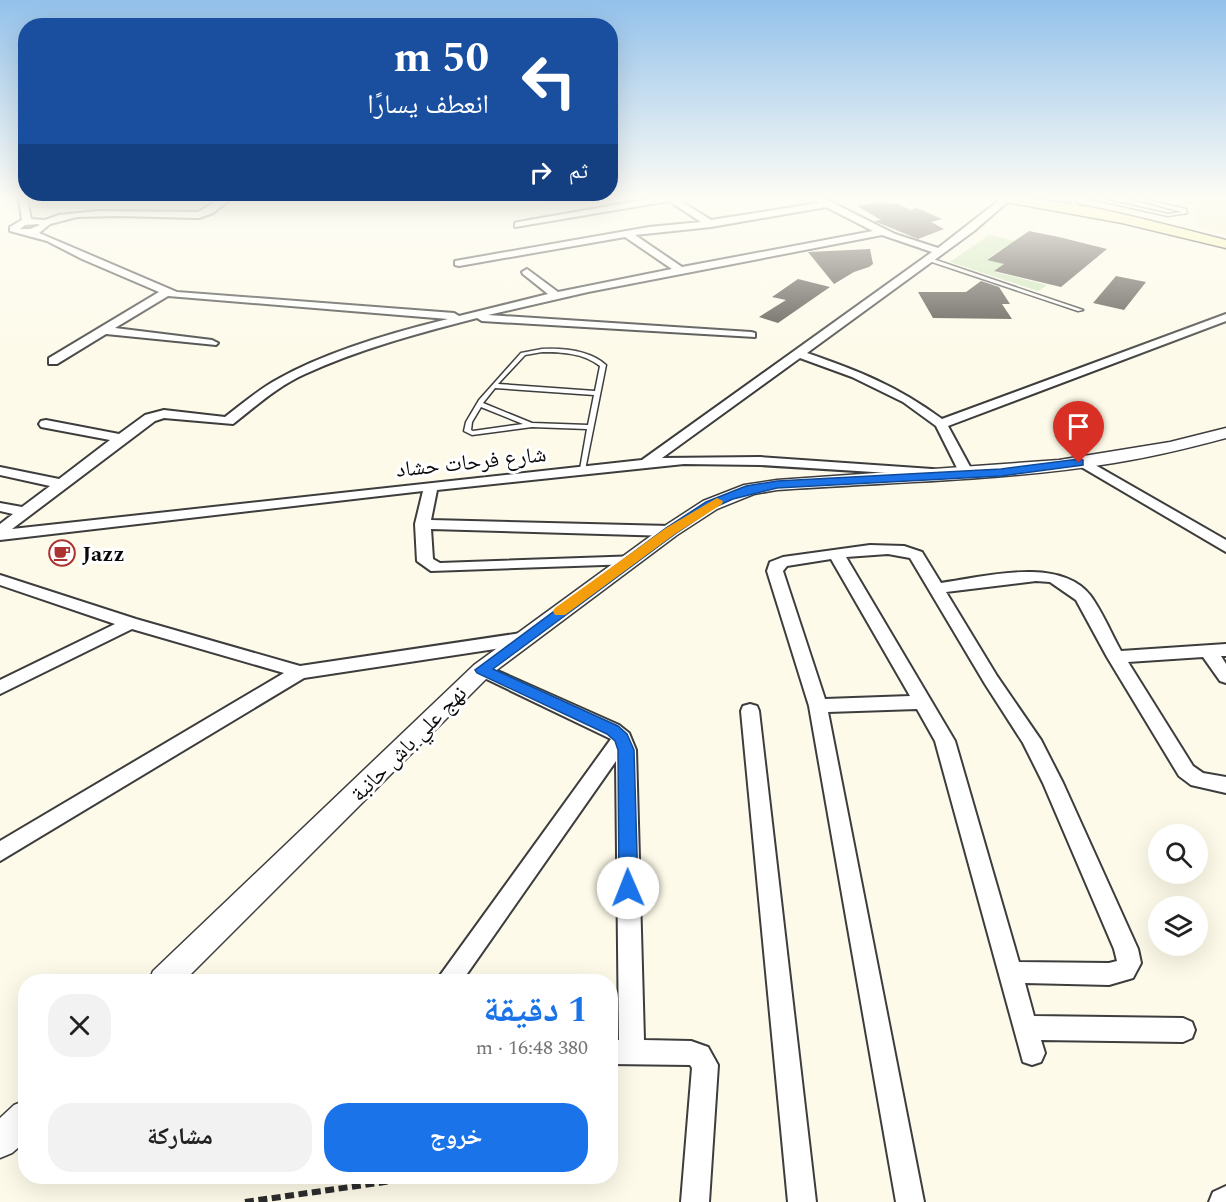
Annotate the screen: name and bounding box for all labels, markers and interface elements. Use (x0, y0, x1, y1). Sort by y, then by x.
text: 50 m (394, 27, 489, 90)
icon: left (510, 42, 588, 120)
text: انعطف يسارًا (367, 84, 489, 126)
text: ثم (569, 155, 588, 188)
icon: right (524, 156, 557, 189)
pin (1053, 401, 1104, 463)
icon: arrive (1062, 410, 1095, 443)
street label: شارع فرحات حشاد (394, 438, 548, 487)
cafe icon: Jazz (47, 538, 77, 568)
place label: Jazz (82, 538, 124, 571)
street label: نهج علي باش حانبة (343, 678, 475, 810)
map controls (1148, 824, 1208, 956)
button: search (1148, 824, 1208, 884)
position arrow (596, 856, 660, 920)
button: layers (1148, 896, 1208, 956)
text: 1 دقيقة (483, 983, 588, 1038)
button: close (48, 994, 111, 1057)
text: 380 m · 16:48 (476, 1033, 588, 1063)
button: مشاركة (48, 1103, 312, 1172)
button: خروج (324, 1103, 588, 1172)

